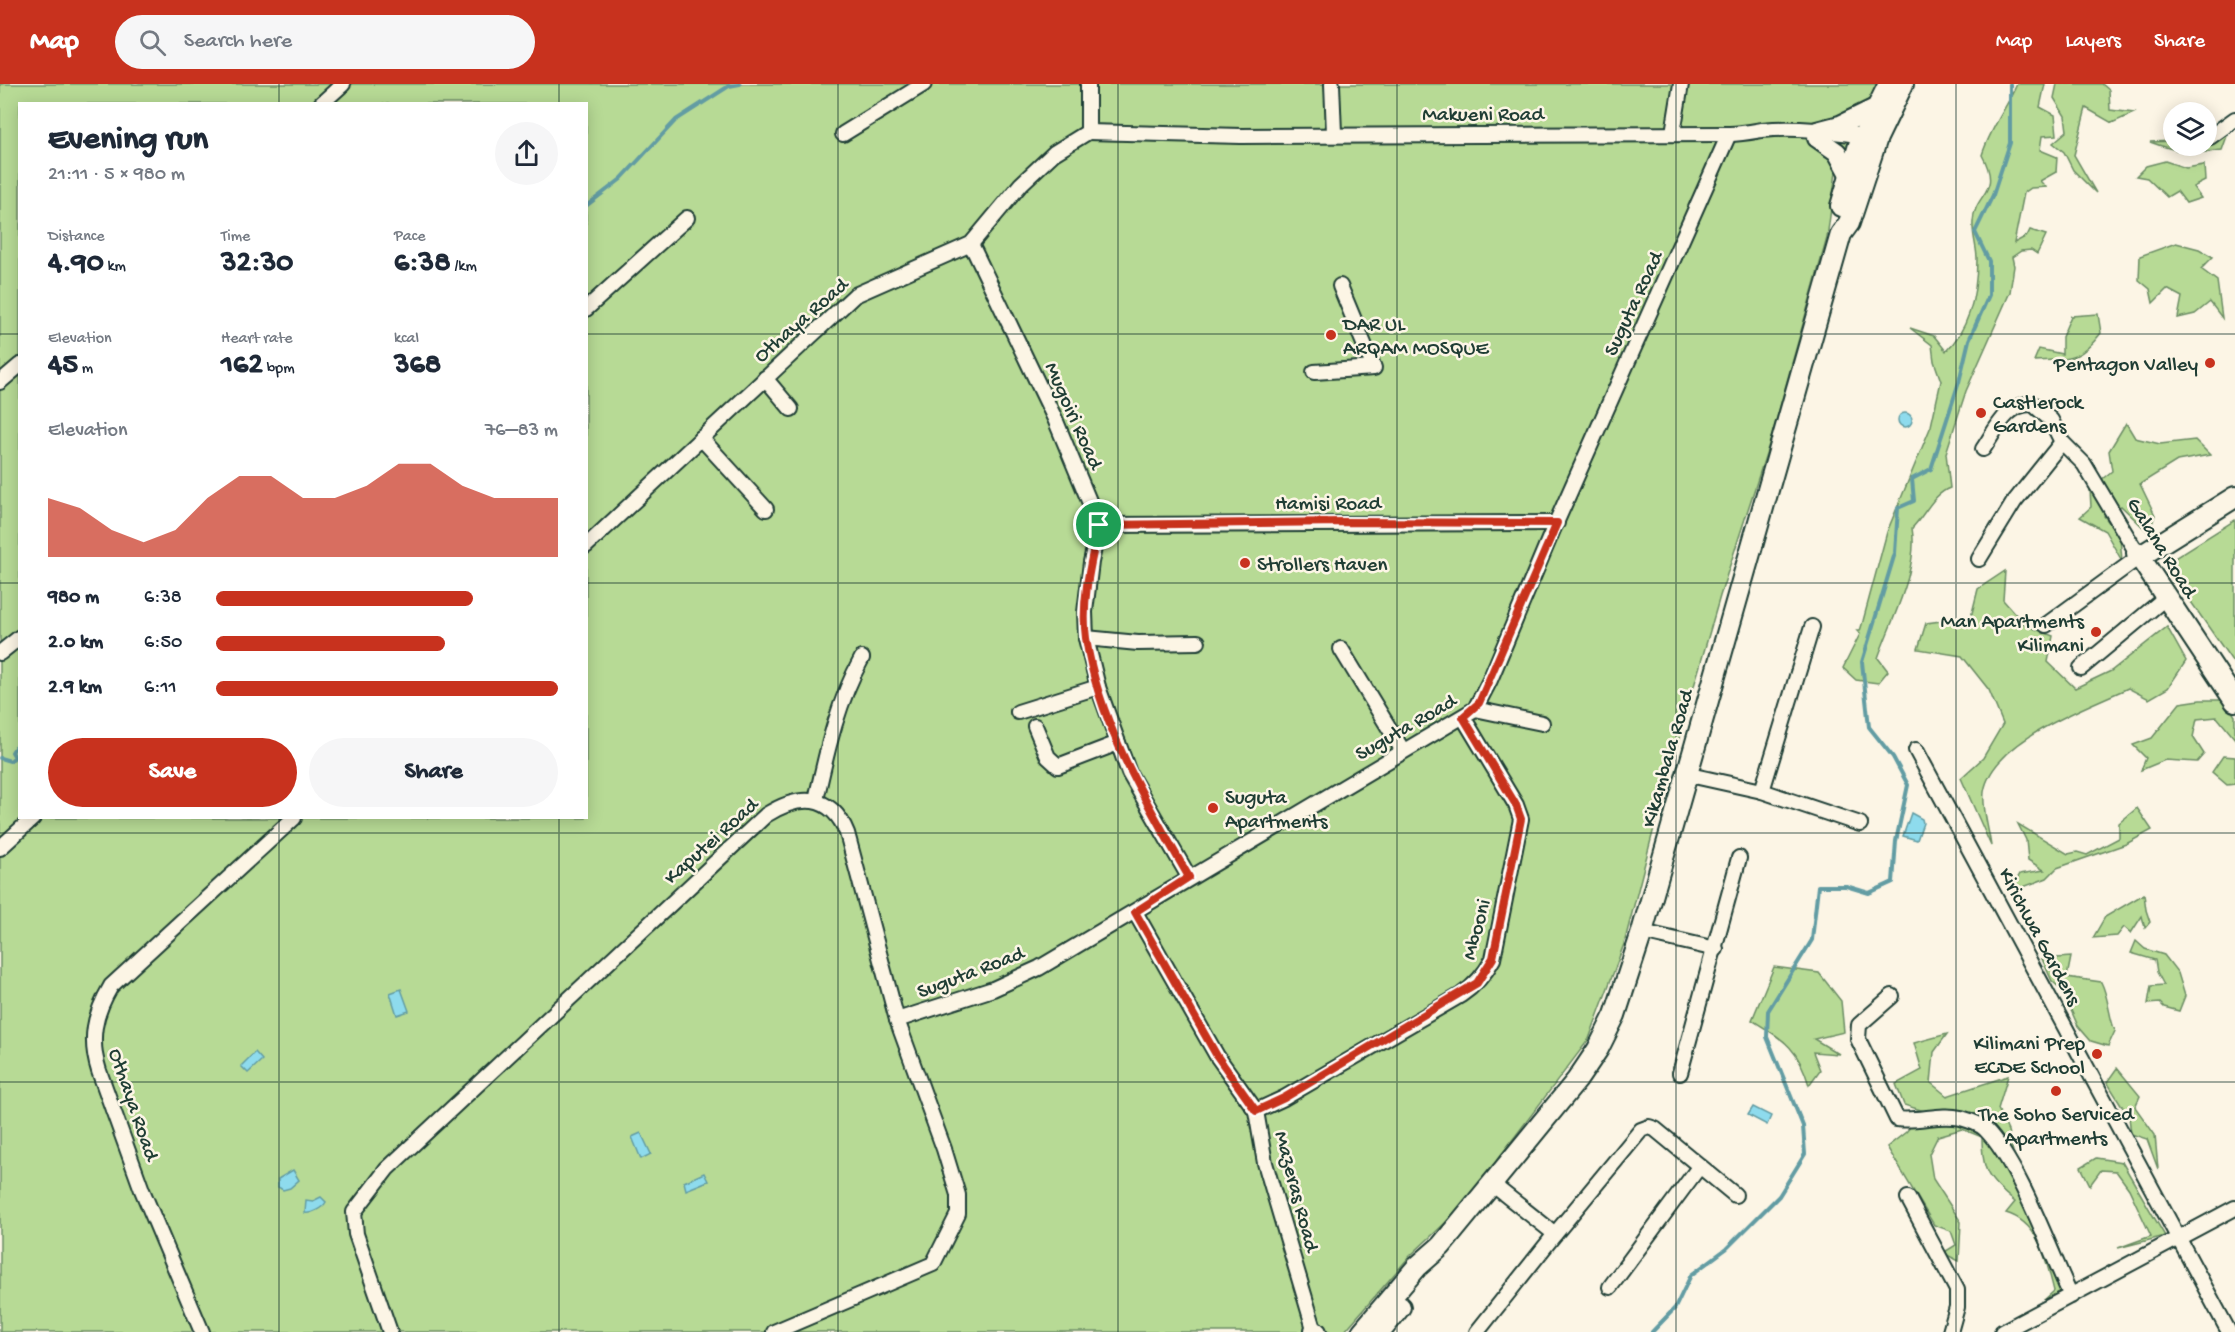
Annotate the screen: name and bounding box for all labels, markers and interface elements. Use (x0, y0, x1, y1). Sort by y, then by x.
search box (115, 15, 535, 69)
text: Map (30, 26, 79, 59)
icon: search (136, 26, 169, 59)
text: Search here (184, 29, 292, 55)
text: Map (1996, 30, 2032, 55)
text: Layers (2065, 30, 2121, 55)
text: Share (2154, 30, 2205, 55)
map controls (2163, 102, 2217, 156)
button: layers (2163, 102, 2217, 156)
street label: Makueni Road (1422, 104, 1546, 129)
text: Evening run (48, 122, 208, 160)
button: share (495, 122, 558, 185)
text: 21:11 · 5 × 980 m (48, 164, 185, 187)
text: Distance (48, 228, 105, 247)
text: Time (221, 228, 250, 247)
text: Pace (394, 228, 425, 247)
text: 4.90 (48, 247, 104, 282)
text: 32:30 (221, 247, 293, 282)
text: 6:38 (394, 247, 451, 282)
street label: Suguta Road (1600, 247, 1671, 361)
text: km (104, 258, 126, 277)
text: /km (451, 258, 477, 277)
street label: Othaya Road (750, 273, 856, 369)
place label: DAR UL ARQAM MOSQUE (1341, 314, 1490, 363)
marker: DAR UL ARQAM MOSQUE (1324, 328, 1338, 342)
text: Elevation (48, 330, 112, 349)
text: Heart rate (221, 330, 293, 349)
text: kcal (394, 330, 419, 349)
text: 45 (48, 349, 78, 384)
text: 162 (221, 349, 263, 384)
text: 368 (394, 349, 441, 384)
place label: Pentagon Valley (2053, 354, 2198, 379)
marker: Pentagon Valley (2203, 356, 2217, 370)
street label: Mugoiri Road (1037, 359, 1107, 475)
text: m (78, 360, 93, 379)
text: bpm (263, 360, 295, 379)
place label: Castlerock Gardens (1993, 392, 2085, 441)
marker: Castlerock Gardens (1974, 406, 1988, 420)
text: Elevation (48, 420, 128, 443)
text: 76–83 m (485, 420, 558, 443)
street label: Hamisi Road (1275, 493, 1383, 518)
street label: Galana Road (2119, 494, 2202, 605)
pin (1073, 499, 1124, 550)
icon: arrive (1082, 508, 1115, 541)
place label: Strollers Haven (1257, 554, 1388, 579)
marker: Strollers Haven (1238, 556, 1252, 570)
text: 980 m (48, 587, 99, 610)
text: 6:38 (144, 587, 182, 610)
place label: Man Apartments Kilimani (1940, 611, 2085, 660)
marker: Man Apartments Kilimani (2089, 625, 2103, 639)
text: 2.0 km (48, 632, 103, 655)
text: 6:50 (144, 632, 182, 655)
text: 2.9 km (48, 677, 102, 700)
text: 6:11 (144, 677, 177, 700)
street label: Kikambala Road (1638, 686, 1701, 831)
street label: Suguta Road (1352, 689, 1463, 768)
button: Save (48, 738, 297, 807)
button: Share (309, 738, 558, 807)
place label: Suguta Apartments (1225, 787, 1329, 836)
street label: Kaputei Road (660, 793, 766, 891)
marker: Suguta Apartments (1206, 801, 1220, 815)
street label: Kirichwa Gardens (1991, 864, 2085, 1012)
street label: Mbooni (1458, 897, 1498, 963)
street label: Suguta Road (914, 942, 1030, 1006)
place label: Kilimani Prep ECDE School (1973, 1033, 2086, 1082)
street label: Othaya Road (101, 1046, 163, 1166)
marker: Kilimani Prep ECDE School (2090, 1047, 2104, 1061)
marker: The Soho Serviced Apartments (2049, 1084, 2063, 1098)
place label: The Soho Serviced Apartments (1977, 1104, 2135, 1153)
street label: Mazeras Road (1266, 1129, 1323, 1257)

